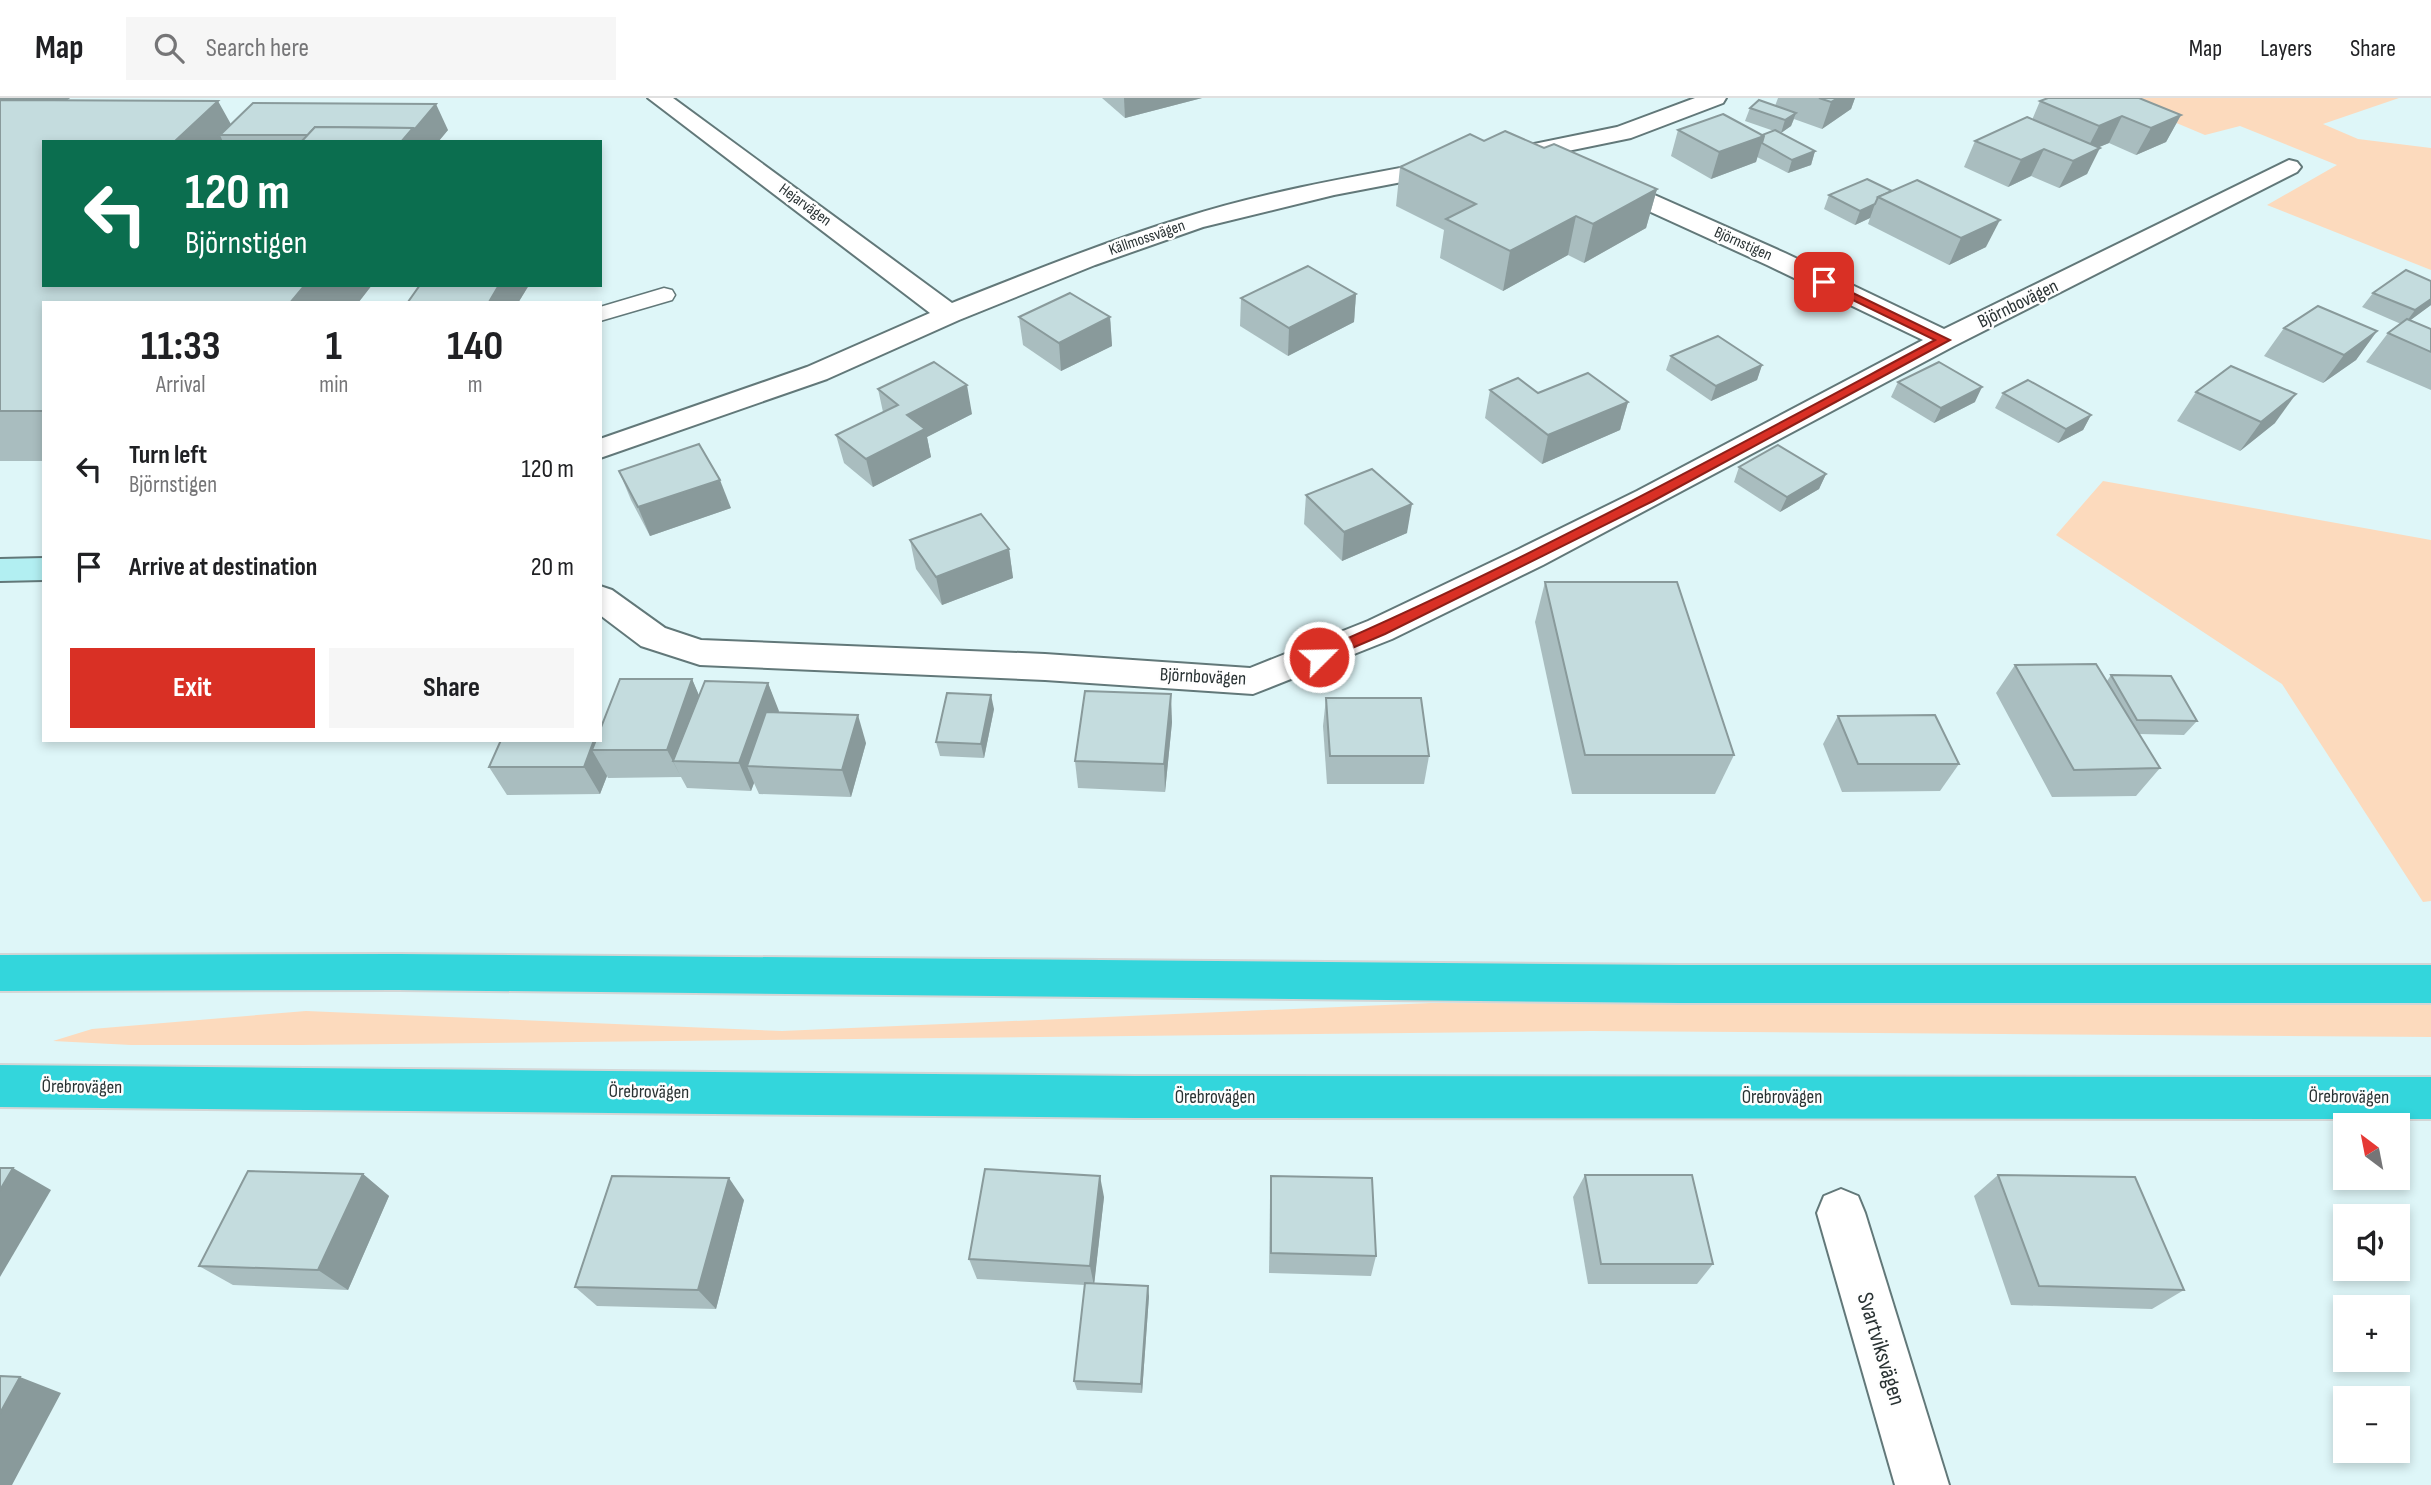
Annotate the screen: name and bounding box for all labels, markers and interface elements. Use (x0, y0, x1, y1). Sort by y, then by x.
search box (126, 17, 616, 80)
text: Map (35, 28, 84, 68)
icon: search (150, 29, 188, 67)
text: Search here (206, 33, 309, 64)
text: Map (2189, 34, 2222, 63)
text: Layers (2260, 34, 2312, 63)
text: Share (2350, 34, 2396, 63)
text: 120 m (185, 164, 290, 223)
icon: left (70, 168, 161, 259)
street label: Hejarvägen (775, 180, 835, 230)
street label: Källmossvägen (1106, 216, 1188, 260)
street label: Björnstigen (1711, 223, 1775, 265)
text: Björnstigen (185, 224, 308, 263)
pin (1794, 252, 1854, 312)
icon: arrive (1805, 263, 1843, 301)
street label: Björnbovägen (1974, 275, 2062, 333)
text: 11:33 (141, 321, 221, 372)
text: 1 (326, 321, 342, 372)
text: 140 (447, 321, 503, 372)
text: Arrival (156, 371, 205, 399)
text: min (319, 371, 348, 399)
text: m (468, 371, 483, 399)
text: Turn left (129, 440, 207, 471)
icon: left (70, 450, 108, 488)
text: 120 m (521, 454, 574, 485)
text: Björnstigen (129, 471, 217, 499)
icon: arrive (70, 548, 108, 586)
text: Arrive at destination (129, 552, 317, 583)
text: 20 m (531, 552, 574, 583)
position arrow (1282, 620, 1356, 694)
button: Exit (70, 648, 315, 728)
button: Share (329, 648, 574, 728)
street label: Björnbovägen (1159, 663, 1247, 691)
street label: Örebrovägen (42, 1075, 122, 1099)
street label: Örebrovägen (609, 1080, 689, 1104)
street label: Örebrovägen (2309, 1085, 2389, 1109)
street label: Örebrovägen (1175, 1086, 1255, 1109)
street label: Örebrovägen (1742, 1086, 1822, 1109)
north arrow (2333, 1113, 2410, 1190)
map controls (2333, 1113, 2410, 1463)
button: sound (2333, 1204, 2410, 1281)
street label: Svartviksvägen (1851, 1289, 1911, 1409)
button: + (2333, 1295, 2410, 1372)
button: − (2333, 1386, 2410, 1463)

